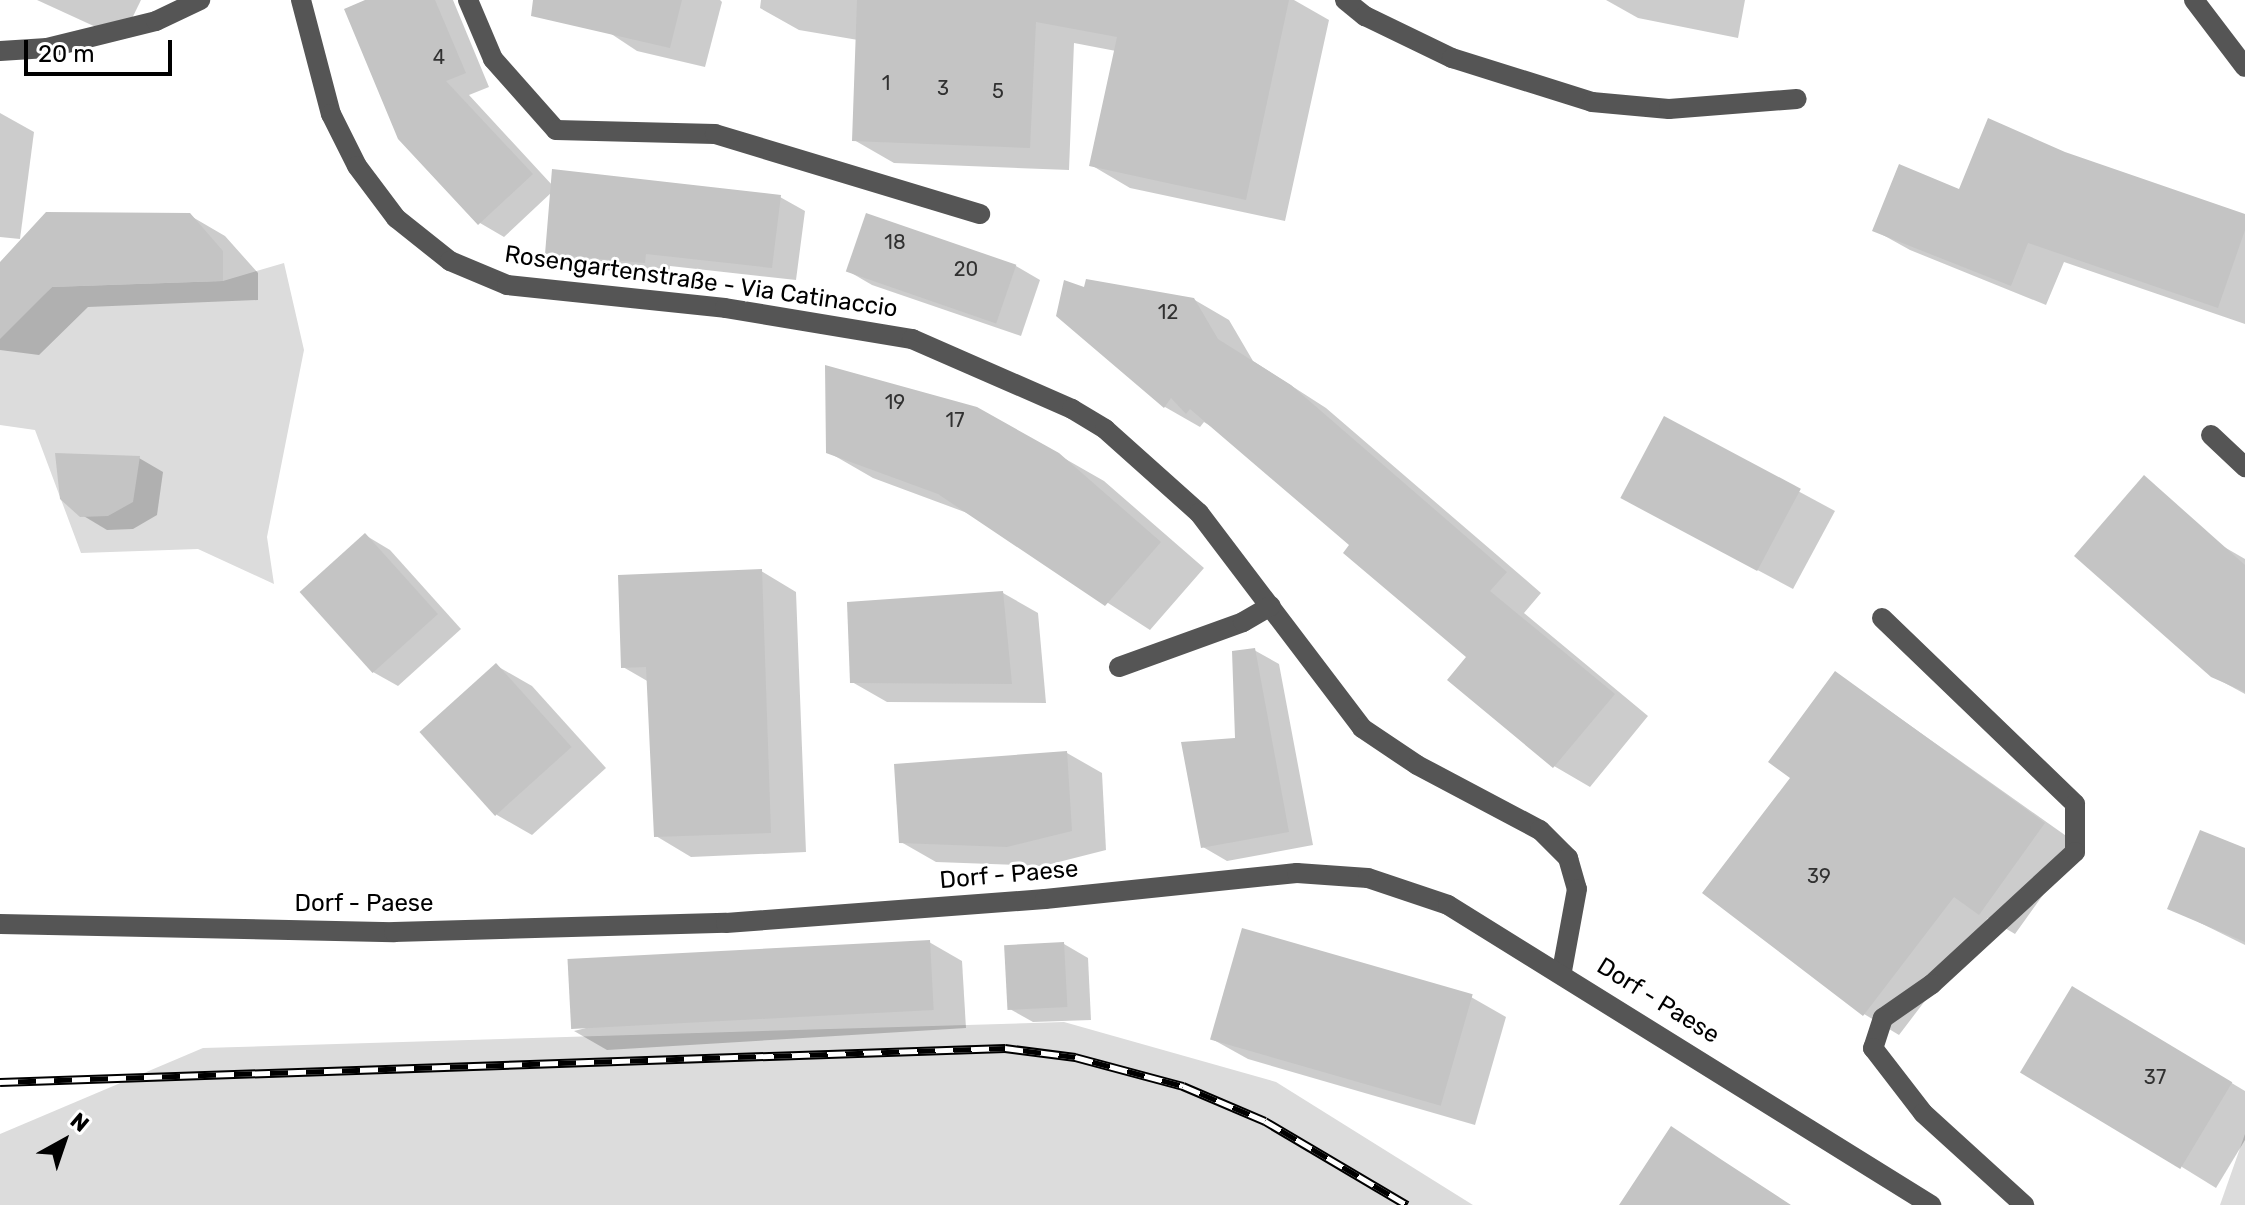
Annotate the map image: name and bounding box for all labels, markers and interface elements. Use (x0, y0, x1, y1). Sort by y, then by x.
scale bar (28, 24, 176, 74)
text: 20 m (38, 40, 95, 68)
house number: 4 (433, 45, 445, 69)
house number: 1 (882, 71, 890, 95)
house number: 3 (937, 76, 949, 100)
house number: 5 (992, 79, 1004, 103)
house number: 18 (884, 230, 906, 254)
street label: Rosengartenstraße - Via Catinaccio (502, 240, 900, 324)
house number: 20 (954, 257, 978, 281)
house number: 12 (1158, 300, 1178, 324)
house number: 19 (885, 390, 905, 414)
house number: 17 (946, 408, 964, 432)
street label: Dorf - Paese (938, 855, 1080, 895)
house number: 39 (1807, 864, 1831, 888)
street label: Dorf - Paese (294, 890, 434, 918)
street label: Dorf - Paese (1591, 952, 1725, 1050)
house number: 37 (2144, 1065, 2166, 1089)
north arrow (24, 1101, 104, 1181)
text: N (65, 1107, 94, 1138)

